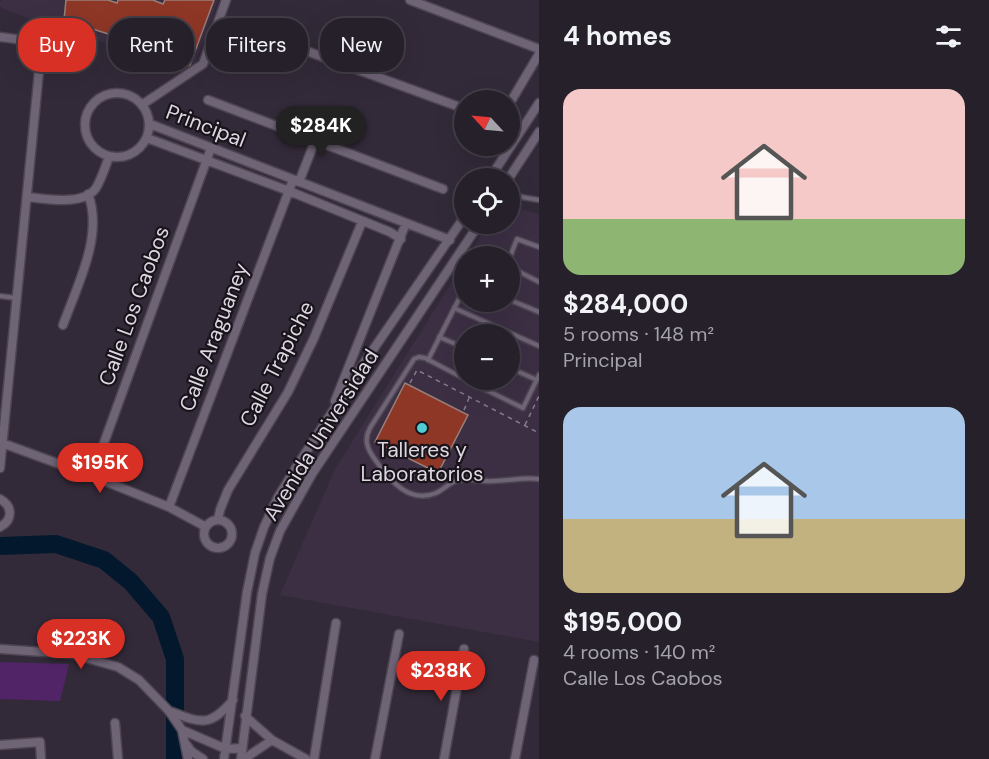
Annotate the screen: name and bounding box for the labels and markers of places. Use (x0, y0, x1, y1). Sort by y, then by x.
pin: $284K (279, 106, 363, 157)
marker: Talleres y Laboratorios (415, 421, 429, 435)
place label: Talleres y Laboratorios (360, 436, 484, 488)
pin: $195K (58, 443, 142, 494)
pin: $223K (39, 619, 123, 670)
pin: $238K (399, 651, 483, 702)

